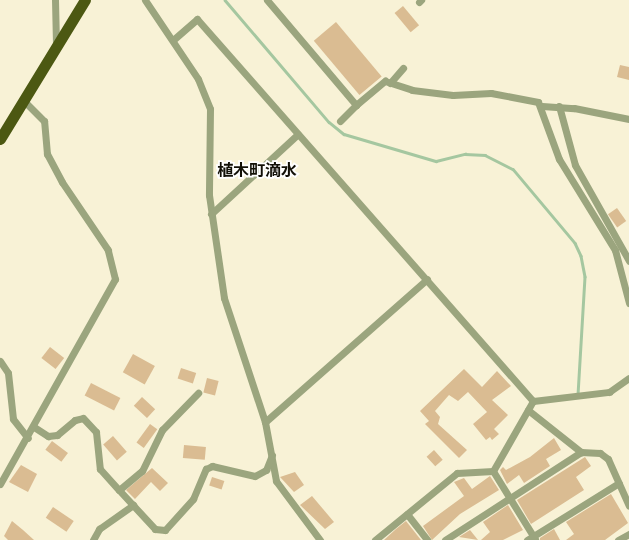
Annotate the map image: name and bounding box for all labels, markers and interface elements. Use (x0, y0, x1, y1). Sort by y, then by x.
district label: 植木町滴水 (217, 160, 297, 180)

